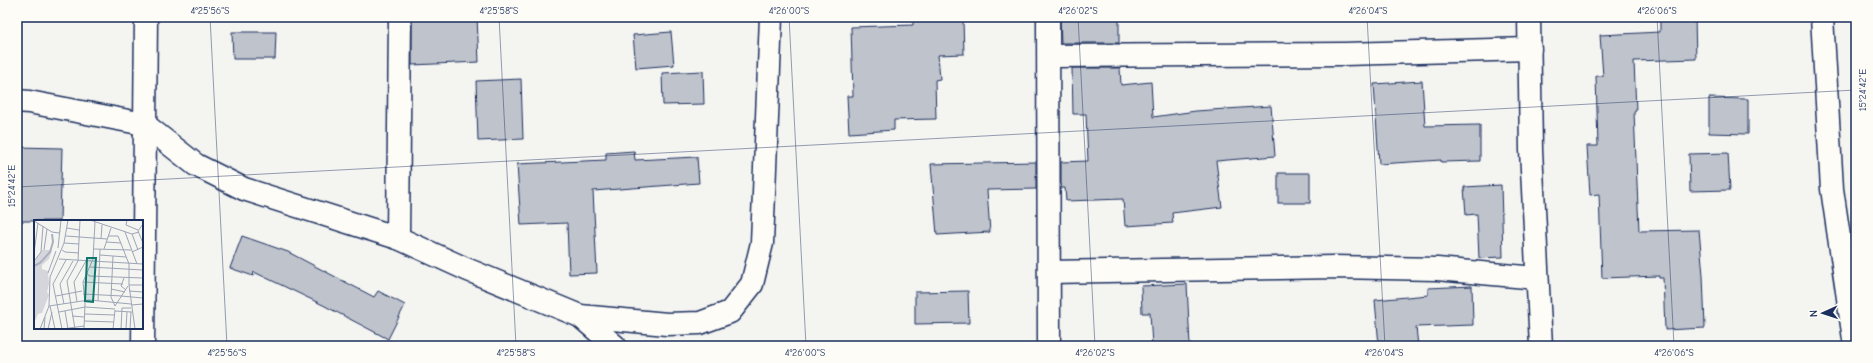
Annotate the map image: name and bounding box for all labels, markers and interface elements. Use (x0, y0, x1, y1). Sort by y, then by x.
text: 4°25'56"S (190, 5, 230, 17)
text: 4°25'58"S (480, 5, 519, 17)
text: 4°26'00"S (769, 5, 810, 17)
text: 4°26'02"S (1058, 5, 1098, 17)
text: 4°26'04"S (1348, 5, 1388, 17)
text: 4°26'06"S (1637, 5, 1677, 17)
text: 15°24'42"E (1857, 69, 1869, 111)
text: 15°24'42"E (6, 165, 18, 207)
inset map (34, 220, 143, 329)
north arrow (1803, 293, 1843, 333)
text: N (1807, 310, 1820, 317)
text: 4°25'56"S (207, 347, 247, 359)
text: 4°25'58"S (497, 347, 536, 359)
text: 4°26'00"S (785, 347, 826, 359)
text: 4°26'02"S (1075, 347, 1115, 359)
text: 4°26'04"S (1364, 347, 1404, 359)
text: 4°26'06"S (1654, 347, 1694, 359)

